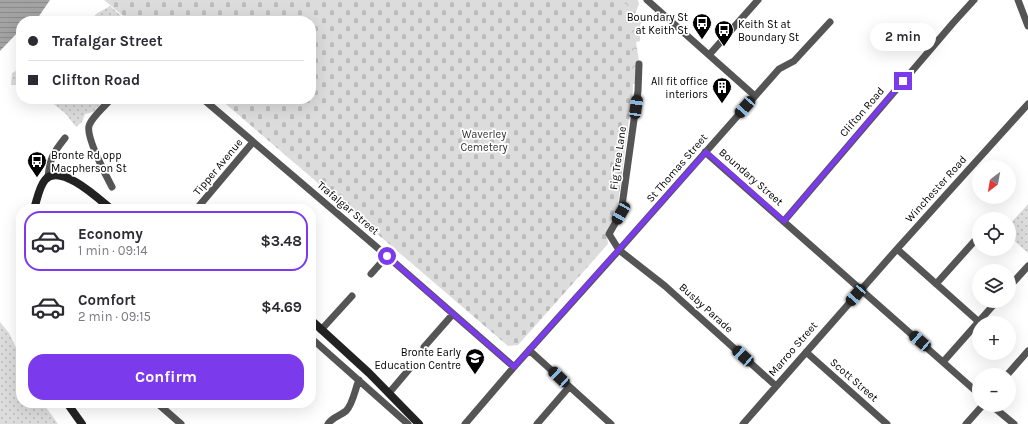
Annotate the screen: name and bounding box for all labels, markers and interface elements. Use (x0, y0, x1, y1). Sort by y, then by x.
place label: Boundary St at Keith St (627, 11, 688, 37)
bus stop icon: Boundary St at Keith St (691, 12, 713, 40)
place label: Keith St at Boundary St (738, 18, 799, 44)
bus stop icon: Keith St at Boundary St (713, 19, 735, 47)
callout: 2 min (870, 23, 936, 51)
text: 2 min (885, 29, 921, 44)
text: Trafalgar Street (52, 32, 163, 50)
text: Clifton Road (52, 71, 140, 89)
route end (894, 72, 912, 90)
place label: All fit office interiors (651, 75, 708, 101)
building icon: All fit office interiors (711, 76, 733, 104)
street label: Clifton Road (837, 84, 887, 140)
car (628, 94, 644, 120)
car (733, 94, 757, 120)
street label: Fig Tree Lane (607, 125, 629, 191)
park label: Waverley Cemetery (460, 128, 508, 154)
street label: St Thomas Street (644, 131, 710, 205)
street label: Tipper Avenue (190, 136, 246, 198)
street label: Boundary Street (716, 146, 786, 208)
place label: Bronte Rd opp Macpherson St (51, 149, 127, 175)
bus stop icon: Bronte Rd opp Macpherson St (26, 150, 48, 178)
street label: Winchester Road (903, 153, 969, 225)
north arrow (972, 160, 1016, 204)
map controls (972, 160, 1016, 412)
street label: Trafalgar Street (314, 178, 382, 238)
car (610, 200, 632, 226)
button: locate (972, 212, 1016, 256)
icon: car (30, 223, 66, 259)
text: Economy (78, 225, 143, 243)
text: $3.48 (260, 232, 302, 250)
text: 1 min · 09:14 (78, 243, 148, 258)
route start (378, 247, 396, 265)
button: layers (972, 264, 1016, 308)
street label: Busby Parade (676, 280, 736, 336)
car (844, 282, 868, 308)
icon: car (30, 289, 66, 325)
text: Comfort (78, 291, 136, 309)
text: $4.69 (261, 298, 302, 316)
text: 2 min · 09:15 (78, 309, 151, 324)
button: + (972, 316, 1016, 360)
street label: Marroo Street (766, 319, 820, 379)
car (907, 329, 933, 353)
car (730, 344, 756, 368)
place label: Bronte Early Education Centre (374, 346, 461, 372)
school or university icon: Bronte Early Education Centre (464, 347, 486, 375)
button: Confirm (28, 354, 304, 400)
street label: Scott Street (827, 356, 881, 404)
car (546, 364, 572, 390)
button: − (972, 368, 1016, 412)

